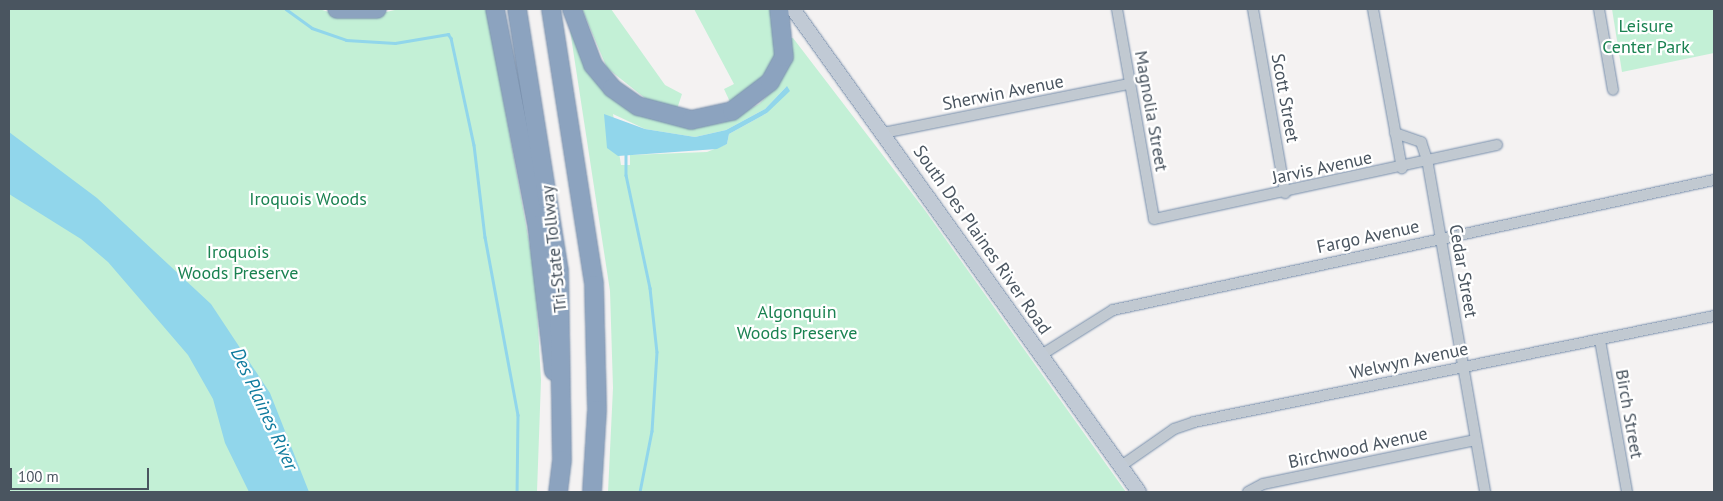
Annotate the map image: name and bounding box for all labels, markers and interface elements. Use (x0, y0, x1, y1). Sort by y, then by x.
park label: Leisure Center Park (1602, 16, 1690, 58)
street label: Magnolia Street (1130, 49, 1172, 173)
street label: Scott Street (1267, 52, 1303, 144)
street label: Sherwin Avenue (940, 71, 1066, 115)
street label: South Des Plaines River Road (908, 141, 1056, 339)
street label: Jarvis Avenue (1270, 147, 1374, 189)
street label: Tri-State Tollway (537, 184, 571, 314)
park label: Iroquois Woods (249, 188, 367, 210)
street label: Fargo Avenue (1315, 216, 1421, 258)
street label: Cedar Street (1444, 223, 1482, 319)
park label: Iroquois Woods Preserve (178, 242, 298, 284)
park label: Algonquin Woods Preserve (737, 302, 857, 344)
street label: Welwyn Avenue (1348, 338, 1470, 384)
water label: Des Plaines River (226, 344, 302, 474)
street label: Birch Street (1611, 368, 1647, 460)
street label: Birchwood Avenue (1286, 423, 1430, 473)
scale bar (12, 458, 151, 490)
text: 100 m (18, 467, 59, 486)

